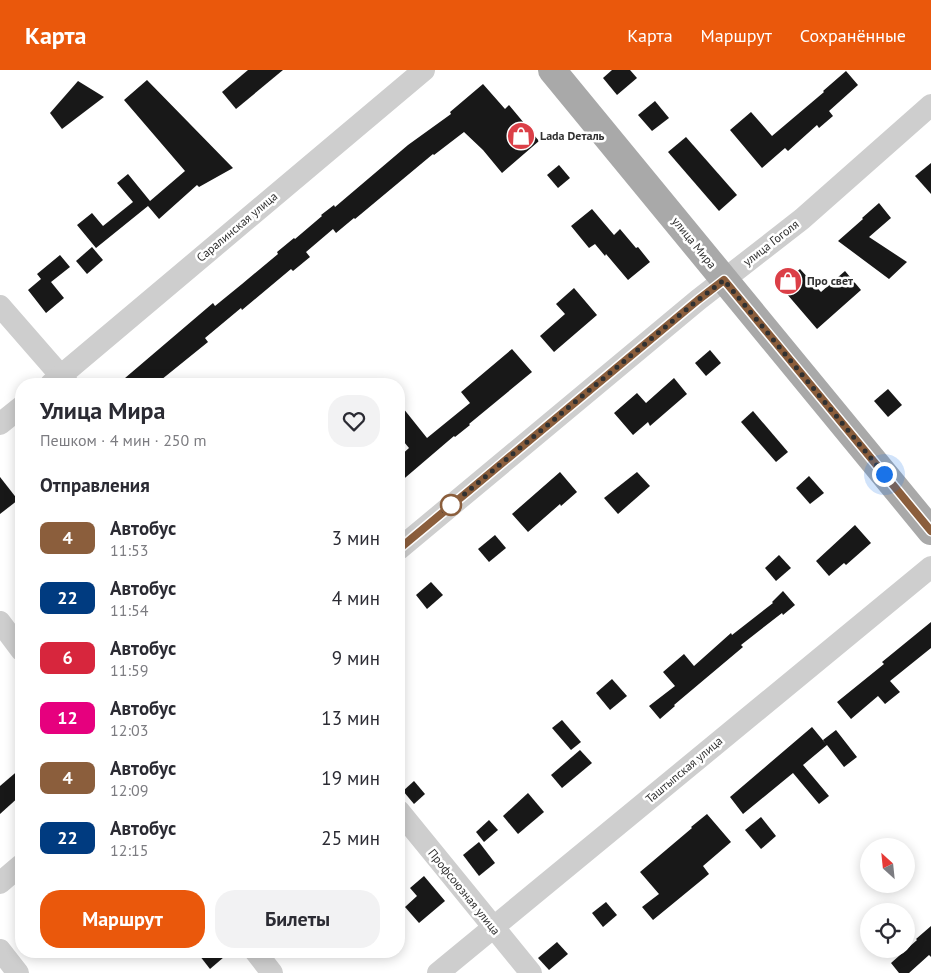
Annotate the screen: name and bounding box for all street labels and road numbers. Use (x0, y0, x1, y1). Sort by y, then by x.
street label: Саралинская улица (193, 188, 280, 265)
street label: улица Мира (669, 214, 720, 272)
street label: улица Гоголя (740, 216, 802, 269)
street label: Таштыпская улица (642, 733, 725, 806)
street label: Профсоюзная улица (425, 846, 504, 938)

